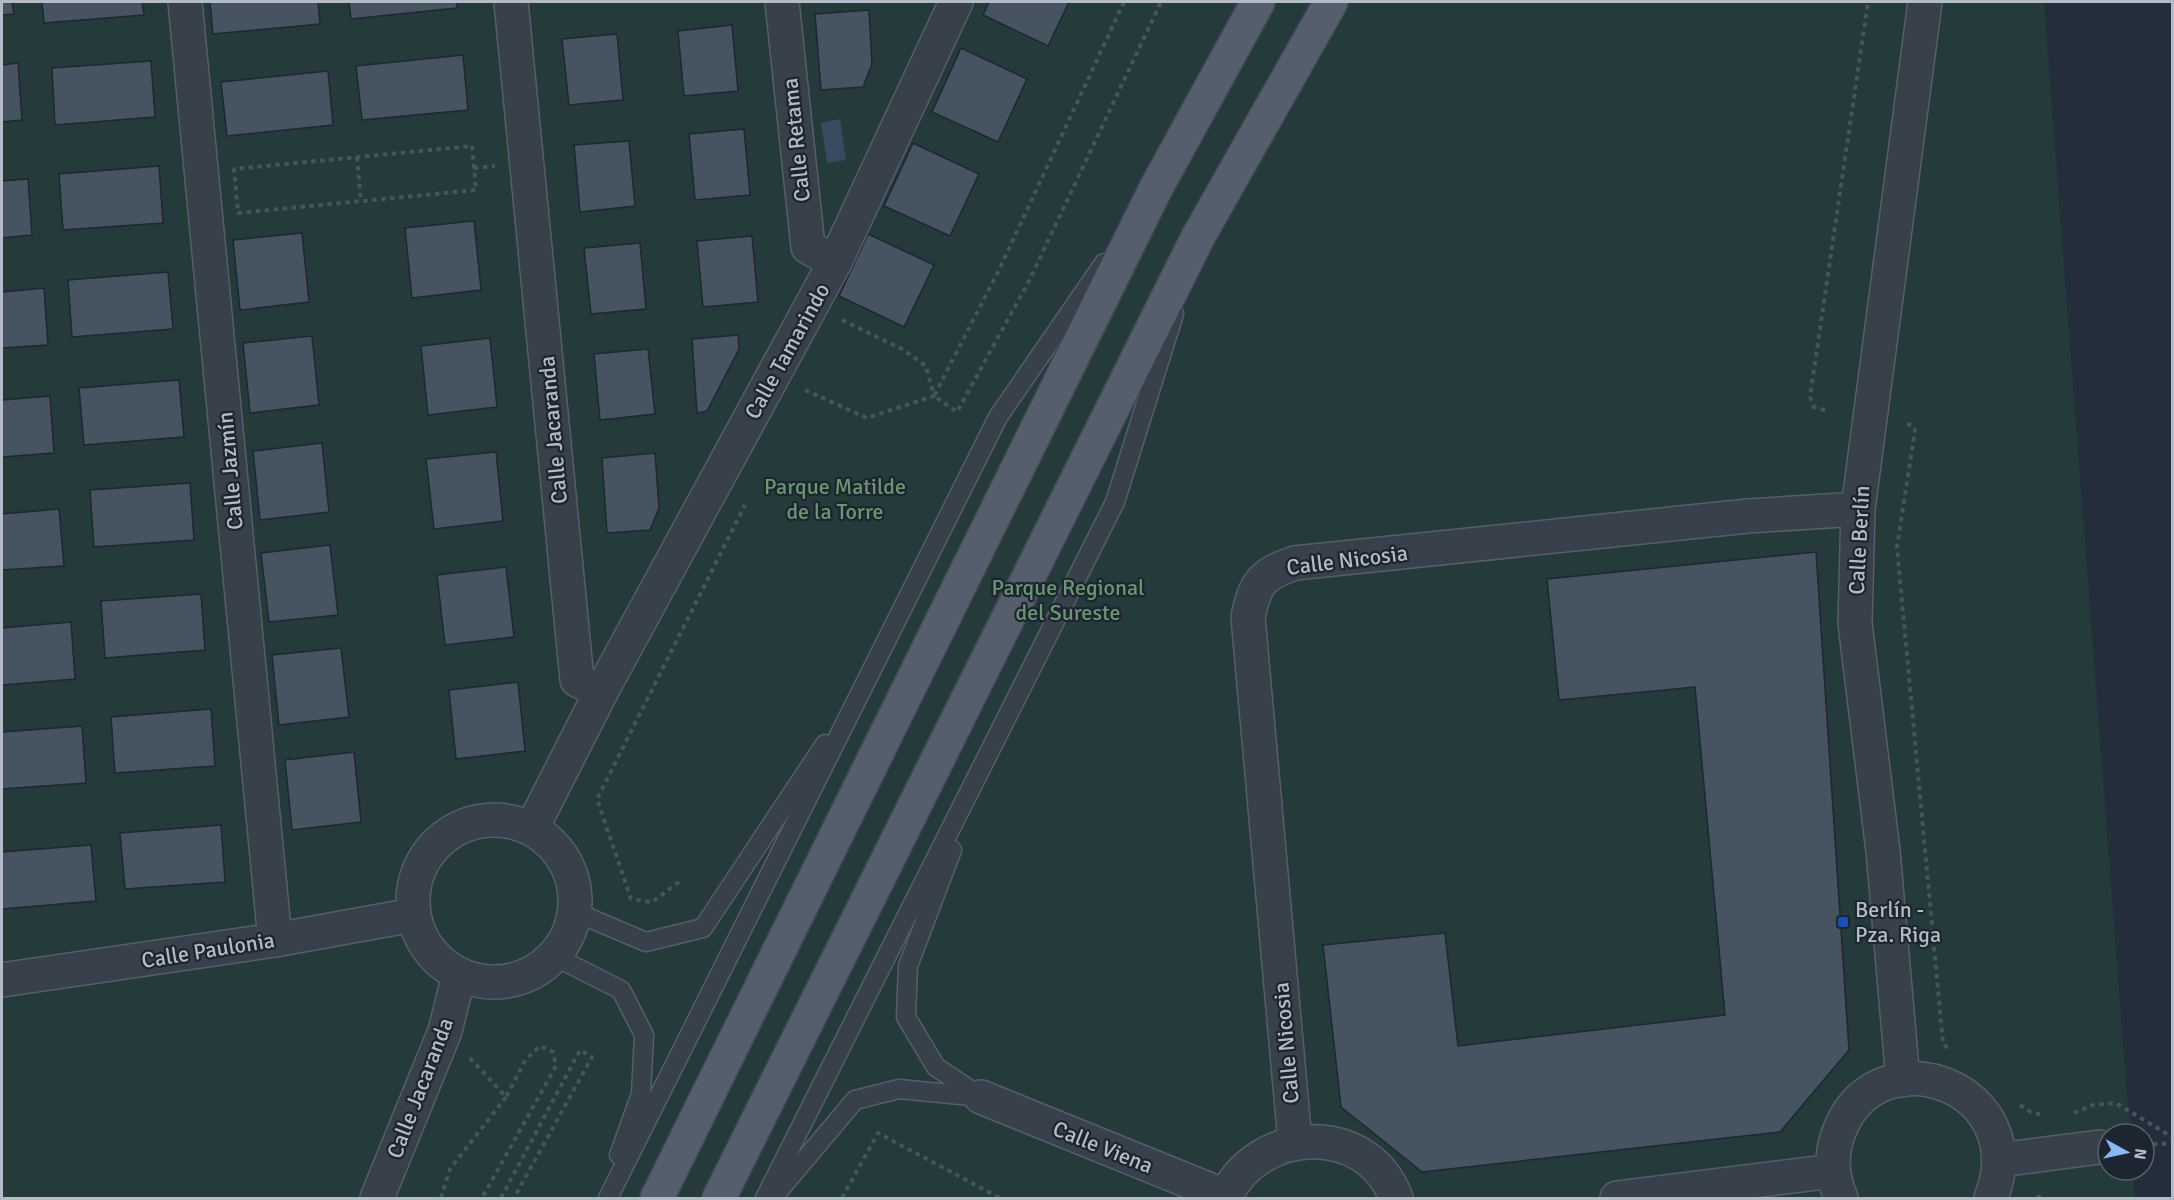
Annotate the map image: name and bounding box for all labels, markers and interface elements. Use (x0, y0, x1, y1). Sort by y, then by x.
street label: Calle Retama (776, 77, 816, 203)
street label: Calle Tamarindo (739, 278, 835, 424)
street label: Calle Jacaranda (533, 355, 573, 505)
street label: Calle Jazmín (211, 411, 249, 531)
park label: Parque Matilde de la Torre (764, 473, 906, 525)
street label: Calle Berlín (1843, 485, 1875, 595)
street label: Calle Nicosia (1285, 539, 1409, 581)
park label: Parque Regional del Sureste (992, 574, 1145, 626)
place label: Berlín - Pza. Riga (1855, 896, 1941, 948)
marker: Berlín - Pza. Riga (1836, 915, 1850, 929)
street label: Calle Paulonia (139, 926, 277, 974)
street label: Calle Nicosia (1267, 981, 1305, 1105)
street label: Calle Jacaranda (381, 1014, 459, 1162)
street label: Calle Viena (1049, 1115, 1157, 1179)
north arrow (2096, 1122, 2156, 1182)
text: N (2129, 1147, 2151, 1161)

